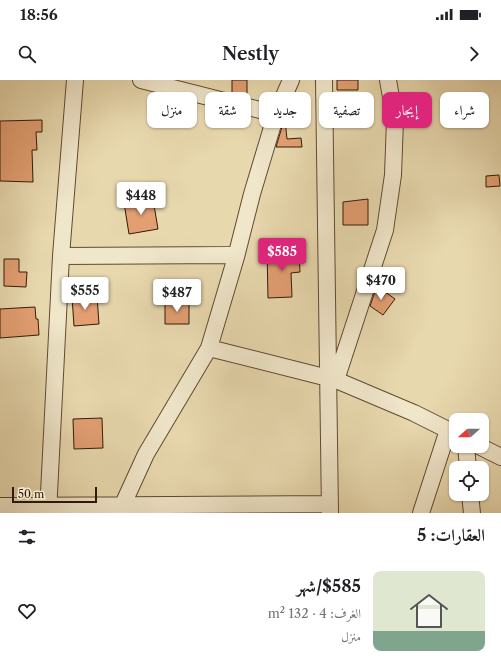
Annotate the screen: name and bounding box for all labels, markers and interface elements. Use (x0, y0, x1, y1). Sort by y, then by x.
text: 18:56 (20, 5, 58, 24)
icon: search (16, 43, 38, 65)
text: Nestly (222, 43, 279, 65)
icon: forward (463, 43, 485, 65)
chip: منزل (147, 92, 197, 128)
chip: شقة (205, 92, 251, 128)
chip: جديد (259, 92, 311, 128)
chip: تصفية (319, 92, 374, 128)
chip: إيجار (382, 92, 432, 128)
chip: شراء (440, 92, 489, 128)
pin: $448 (117, 182, 165, 216)
text: $448 (126, 187, 156, 203)
pin: $585 (258, 238, 306, 272)
text: $585 (267, 243, 297, 259)
pin: $470 (357, 267, 405, 301)
text: $470 (366, 272, 396, 288)
pin: $555 (61, 277, 109, 311)
pin: $487 (153, 279, 201, 313)
text: $555 (71, 282, 99, 298)
text: $487 (162, 284, 192, 300)
north arrow (449, 413, 489, 453)
map controls (449, 413, 489, 501)
button: locate (449, 461, 489, 501)
scale bar (12, 485, 97, 504)
text: 50 m (18, 487, 44, 501)
text: العقارات: 5 (417, 525, 485, 545)
icon: filters (16, 526, 38, 548)
text: $585/شهر (296, 576, 361, 596)
icon: home (405, 587, 453, 635)
icon: heart (16, 600, 38, 622)
text: الغرف: 4 · 132 m² (268, 605, 361, 621)
text: منزل (341, 628, 361, 644)

